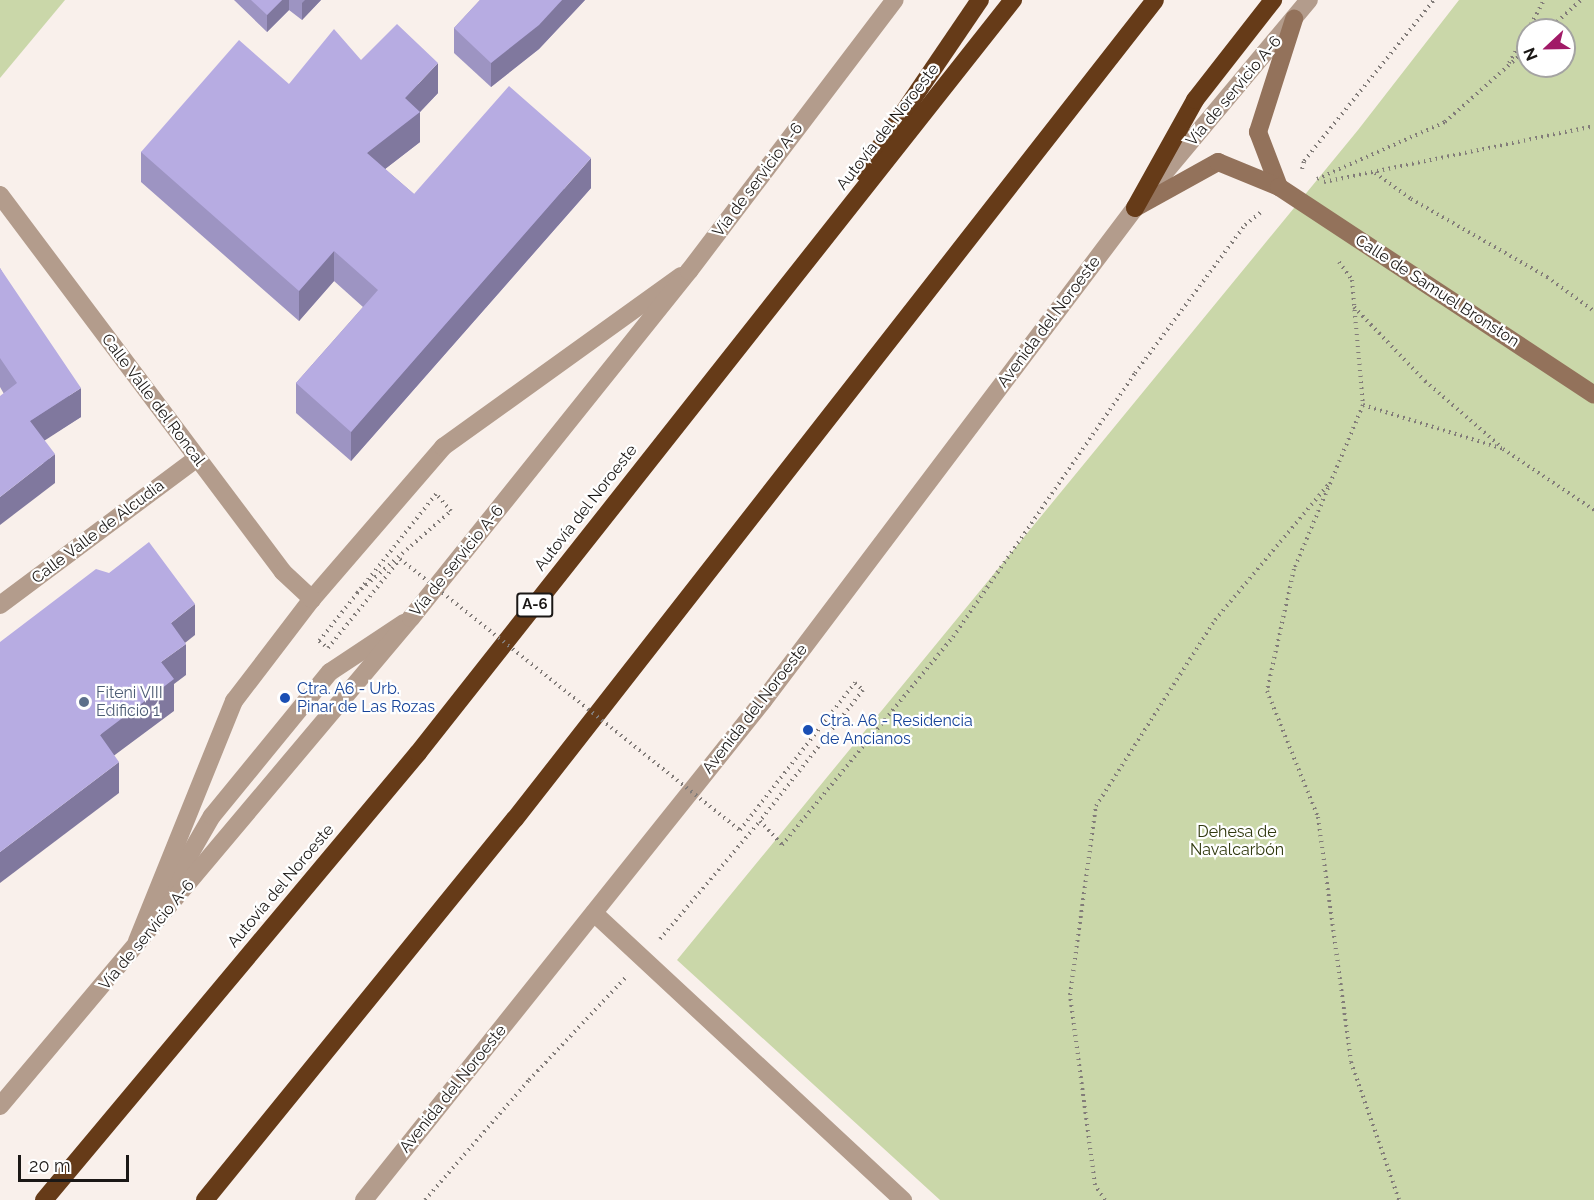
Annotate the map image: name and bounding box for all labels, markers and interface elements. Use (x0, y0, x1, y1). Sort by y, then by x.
north arrow (1516, 18, 1576, 78)
street label: Vía de servicio A-6 (1182, 32, 1286, 150)
text: N (1520, 45, 1542, 63)
street label: Autovía del Noroeste (833, 60, 943, 194)
street label: Vía de servicio A-6 (709, 119, 807, 241)
street label: Calle de Samuel Bronston (1351, 231, 1523, 351)
street label: Avenida del Noroeste (993, 252, 1105, 392)
street label: Calle Valle del Roncal (97, 330, 209, 470)
street label: Autovía del Noroeste (531, 441, 641, 575)
street label: Calle Valle de Alcudia (28, 476, 168, 588)
street label: Vía de servicio A-6 (406, 501, 508, 621)
road number: A-6 (516, 593, 554, 617)
street label: Avenida del Noroeste (698, 640, 812, 778)
place label: Ctra. A6 - Urb. Pinar de Las Rozas (297, 679, 435, 717)
place label: Fiteni VIII Edificio 1 (96, 683, 163, 721)
marker: Ctra. A6 - Urb. Pinar de Las Rozas (278, 691, 292, 705)
marker: Fiteni VIII Edificio 1 (77, 695, 91, 709)
place label: Ctra. A6 - Residencia de Ancianos (820, 711, 973, 749)
marker: Ctra. A6 - Residencia de Ancianos (801, 723, 815, 737)
street label: Autovía del Noroeste (224, 820, 338, 952)
park label: Dehesa de Navalcarbón (1190, 822, 1284, 860)
street label: Vía de servicio A-6 (95, 876, 199, 994)
street label: Avenida del Noroeste (395, 1021, 511, 1157)
scale bar (21, 1143, 132, 1181)
text: 20 m (29, 1155, 71, 1176)

